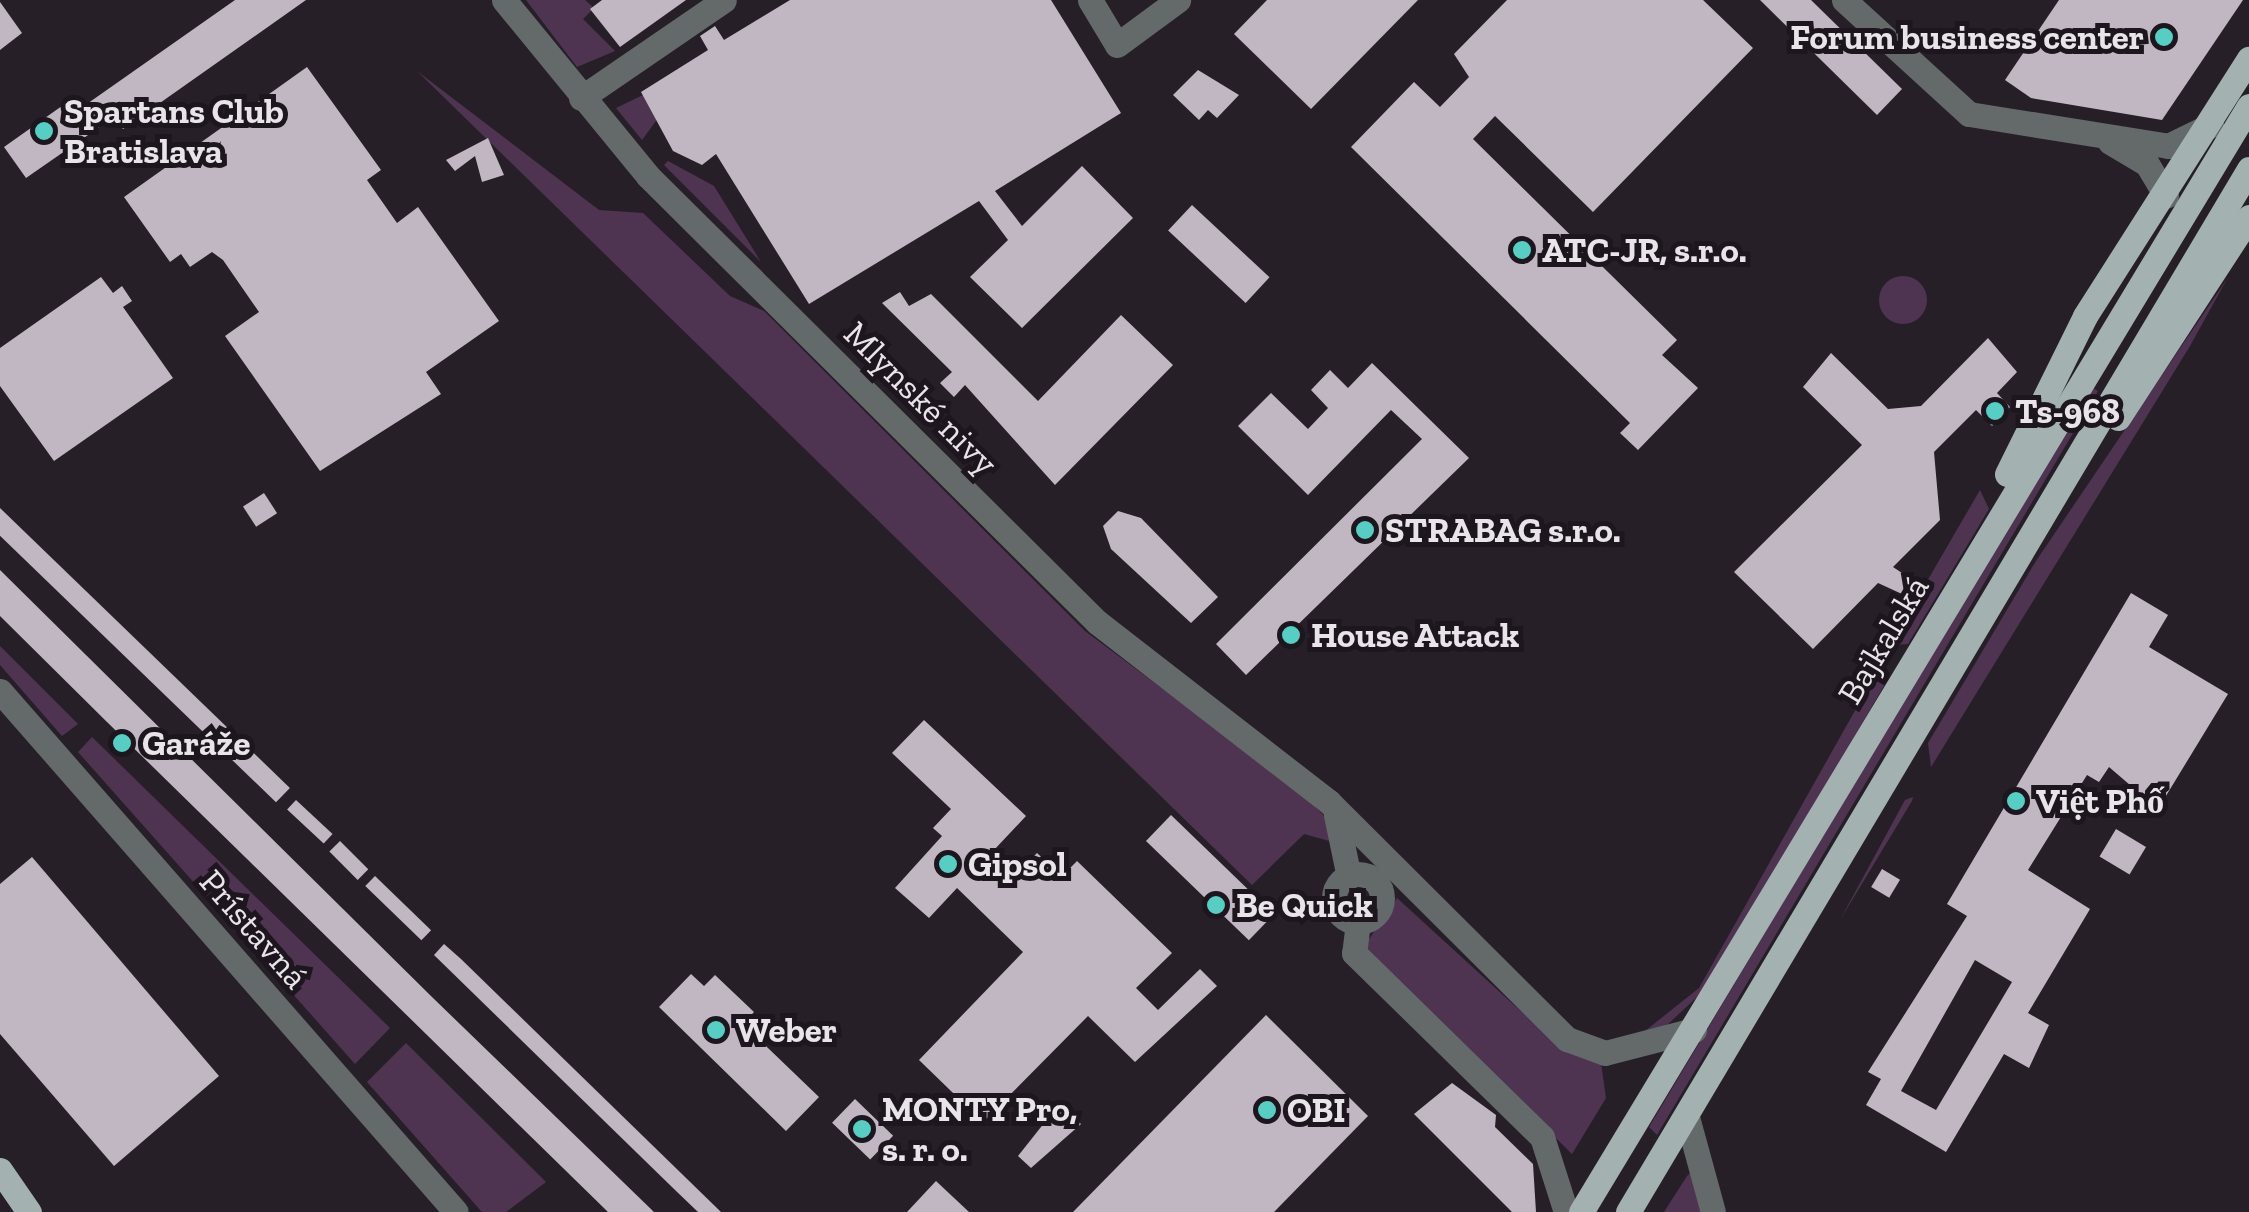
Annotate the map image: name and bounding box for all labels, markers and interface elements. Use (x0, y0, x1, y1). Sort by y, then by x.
place label: Forum business center (1790, 16, 2144, 58)
marker: Forum business center (2153, 26, 2175, 48)
place label: Spartans Club Bratislava (64, 90, 284, 172)
marker: Spartans Club Bratislava (33, 120, 55, 142)
place label: ATC-JR, s.r.o. (1542, 229, 1747, 271)
marker: ATC-JR, s.r.o. (1511, 239, 1533, 261)
street label: Mlynské nivy (835, 312, 1007, 484)
place label: Ts-968 (2015, 390, 2120, 432)
marker: Ts-968 (1984, 400, 2006, 422)
place label: STRABAG s.r.o. (1385, 509, 1621, 551)
marker: STRABAG s.r.o. (1354, 519, 1376, 541)
street label: Bajkalská (1829, 568, 1937, 712)
place label: House Attack (1311, 614, 1520, 656)
marker: House Attack (1280, 624, 1302, 646)
place label: Garáže (142, 722, 250, 764)
marker: Garáže (111, 732, 133, 754)
place label: Việt Phố (2036, 780, 2164, 822)
marker: Việt Phố (2005, 790, 2027, 812)
place label: Gipsol (968, 843, 1067, 885)
marker: Gipsol (937, 853, 959, 875)
street label: Prístavná (191, 861, 317, 997)
place label: Be Quick (1236, 884, 1373, 926)
marker: Be Quick (1205, 894, 1227, 916)
place label: Weber (736, 1009, 837, 1051)
marker: Weber (705, 1019, 727, 1041)
place label: MONTY Pro, s. r. o. (882, 1088, 1079, 1170)
place label: OBI (1287, 1089, 1346, 1131)
marker: OBI (1256, 1099, 1278, 1121)
marker: MONTY Pro, s. r. o. (851, 1118, 873, 1140)

